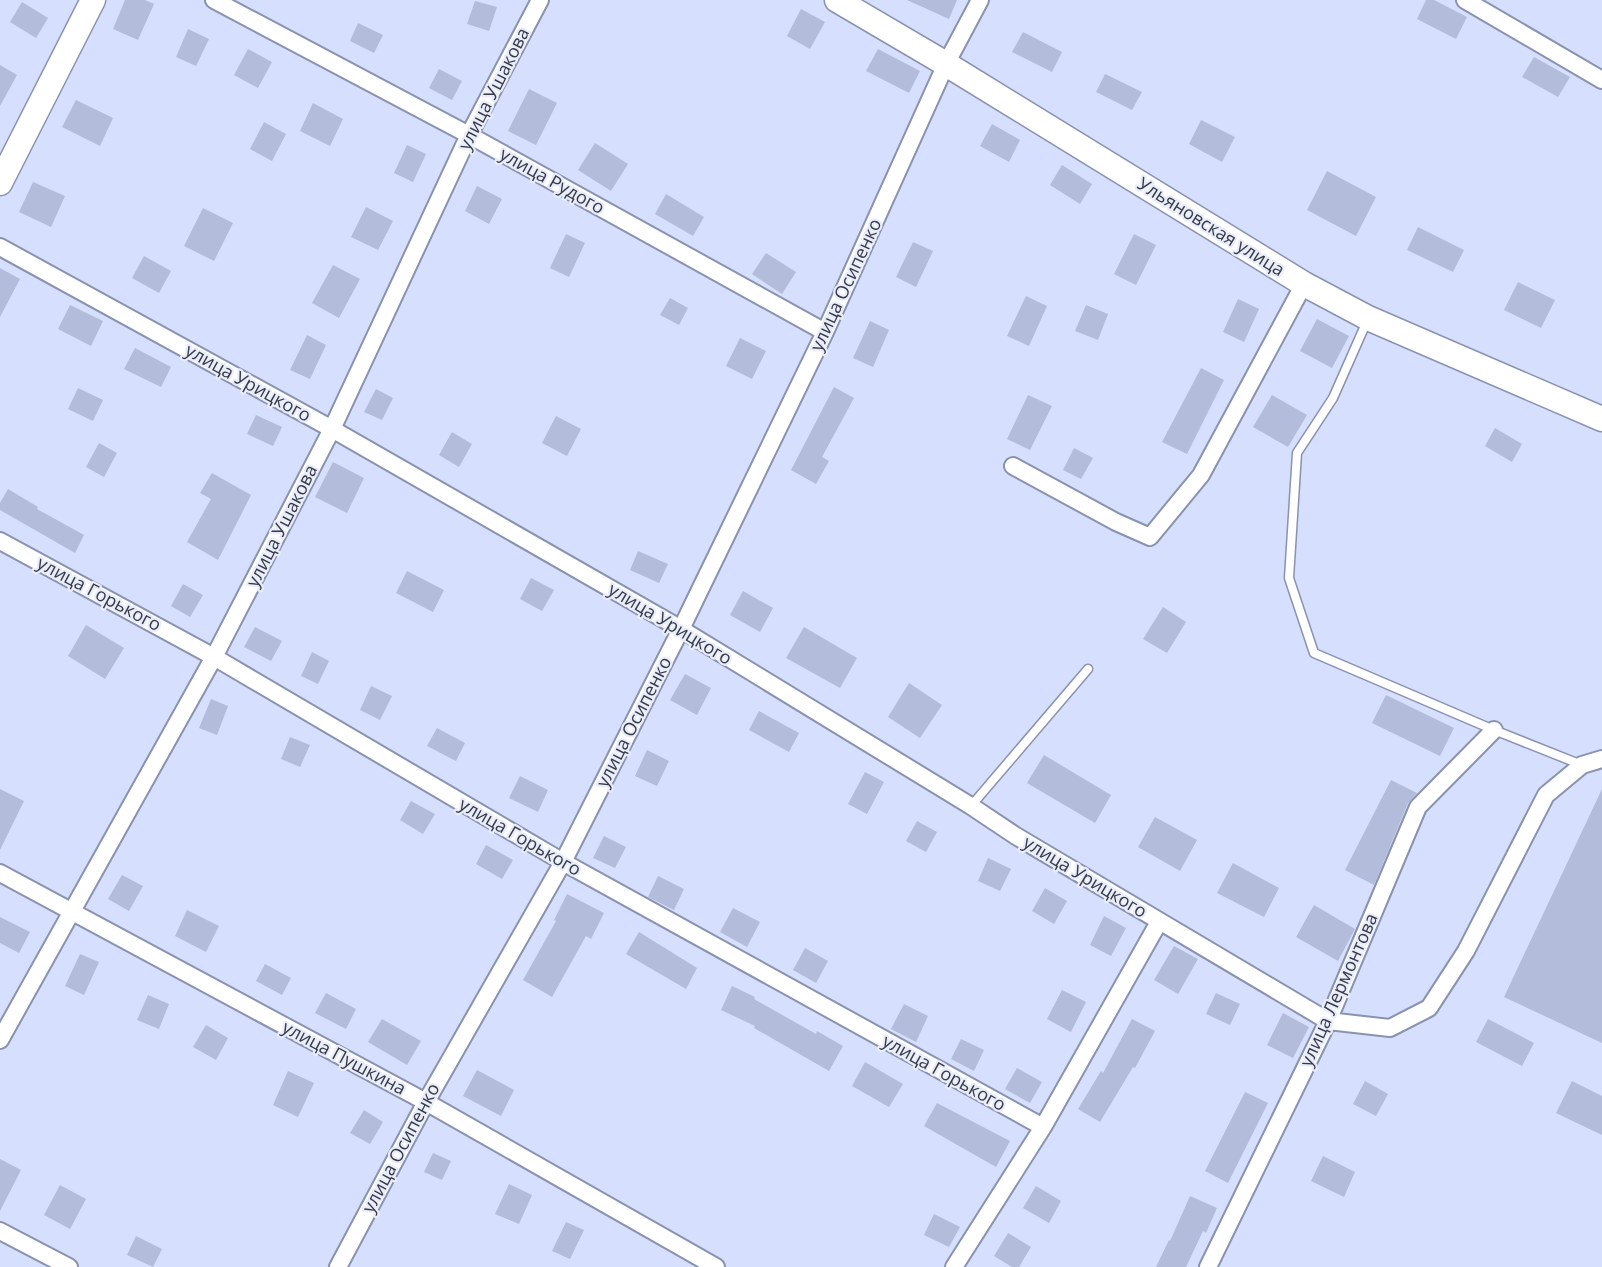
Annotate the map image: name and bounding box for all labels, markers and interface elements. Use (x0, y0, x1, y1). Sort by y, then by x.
street label: улица Ушакова (452, 23, 534, 154)
street label: улица Рудого (496, 141, 609, 219)
street label: Ульяновская улица (1133, 171, 1290, 281)
street label: улица Осипенко (804, 214, 886, 355)
street label: улица Урицкого (181, 338, 316, 427)
street label: улица Ушакова (240, 460, 322, 591)
street label: улица Горького (33, 550, 166, 636)
street label: улица Урицкого (604, 577, 737, 670)
street label: улица Осипенко (590, 652, 676, 791)
street label: улица Горького (455, 791, 586, 881)
street label: улица Урицкого (1019, 830, 1152, 923)
street label: улица Лермонтова (1293, 909, 1383, 1070)
street label: улица Пушкина (278, 1014, 411, 1100)
street label: улица Горького (879, 1028, 1010, 1116)
street label: улица Осипенко (356, 1079, 444, 1217)

